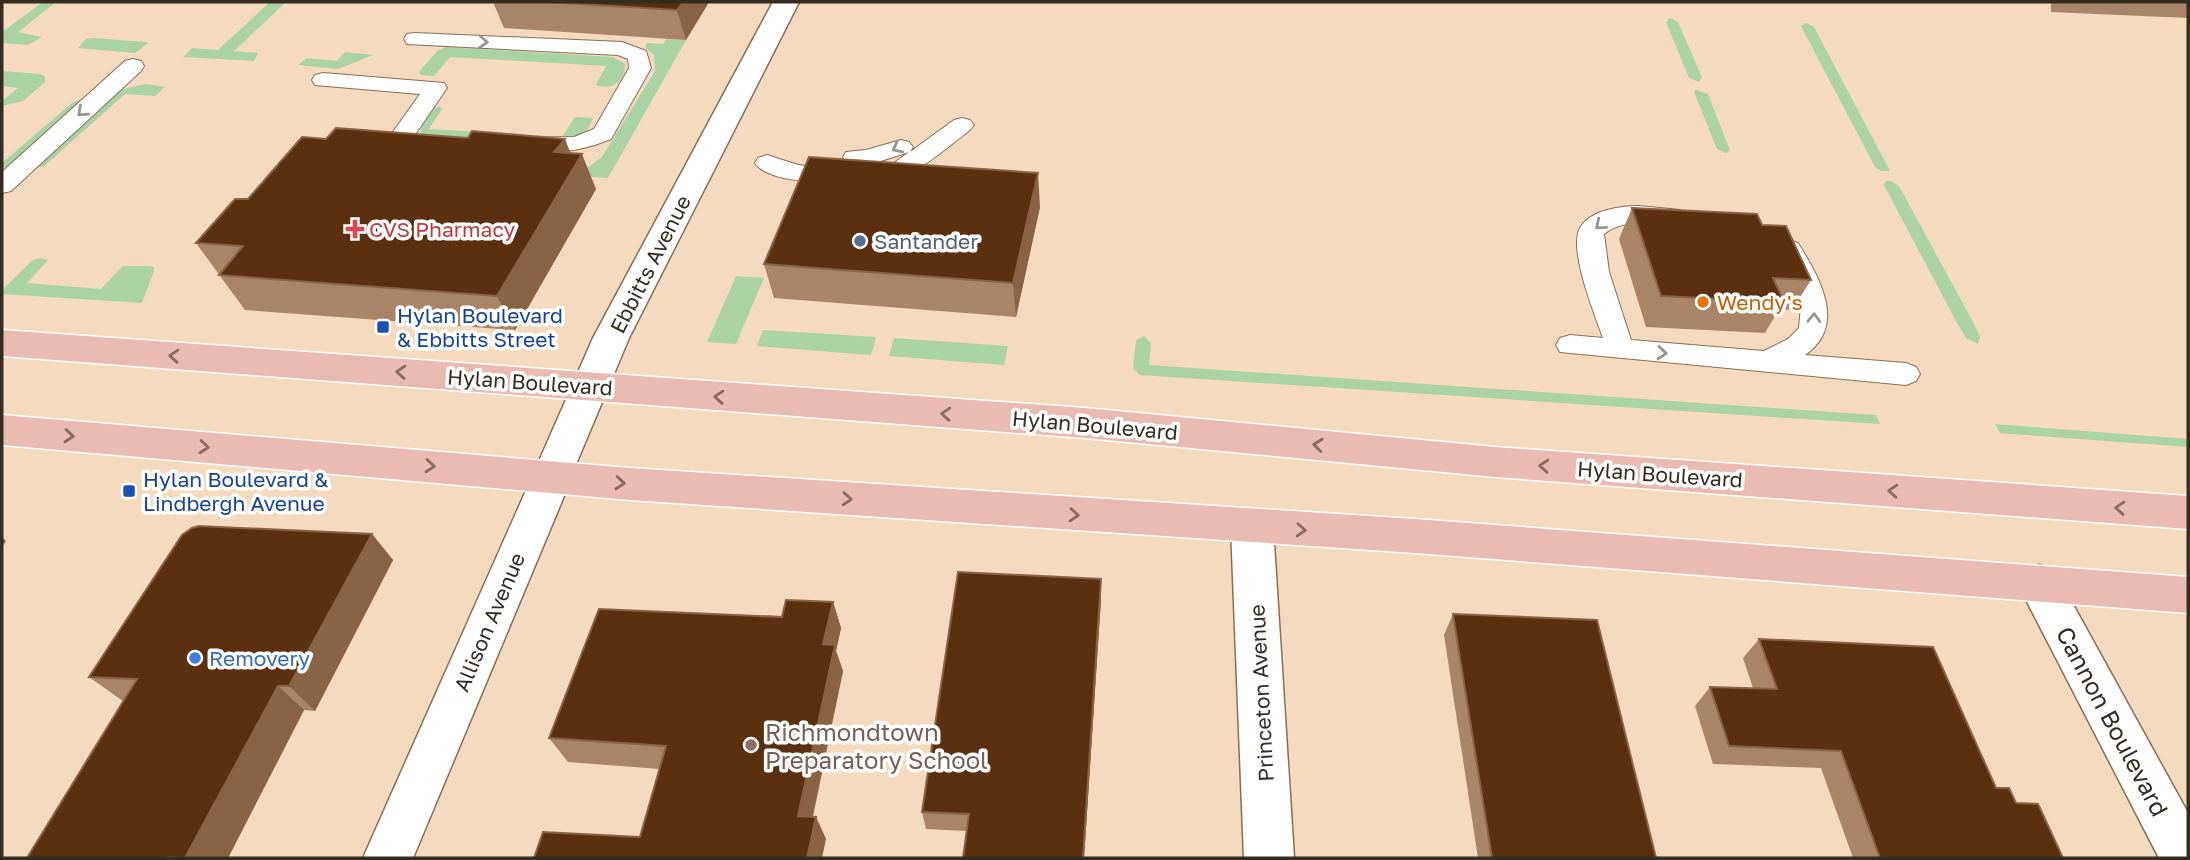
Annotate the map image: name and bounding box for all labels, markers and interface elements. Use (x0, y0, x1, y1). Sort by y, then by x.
one-way arrow (478, 34, 489, 49)
one-way arrow (78, 103, 91, 116)
one-way arrow (891, 139, 904, 153)
street label: Ebbitts Avenue (604, 191, 696, 337)
place label: CVS Pharmacy (369, 216, 516, 242)
one-way arrow (1595, 217, 1608, 229)
marker: CVS Pharmacy (347, 221, 363, 237)
place label: Santander (874, 228, 978, 254)
marker: Santander (852, 233, 868, 249)
place label: Wendy's (1717, 289, 1803, 315)
marker: Wendy's (1695, 294, 1711, 310)
place label: Hylan Boulevard & Ebbitts Street (397, 302, 563, 352)
one-way arrow (1806, 312, 1821, 323)
marker: Hylan Boulevard & Ebbitts Street (375, 319, 391, 335)
one-way arrow (1657, 345, 1668, 360)
one-way arrow (168, 349, 179, 364)
street label: Hylan Boulevard (446, 363, 614, 401)
one-way arrow (395, 365, 406, 380)
one-way arrow (713, 390, 724, 405)
street label: Hylan Boulevard (1011, 405, 1179, 445)
one-way arrow (940, 407, 951, 422)
one-way arrow (64, 428, 75, 443)
one-way arrow (1312, 438, 1323, 453)
one-way arrow (199, 439, 210, 454)
street label: Hylan Boulevard (1576, 455, 1744, 493)
one-way arrow (425, 458, 436, 473)
one-way arrow (1538, 459, 1549, 474)
place label: Hylan Boulevard & Lindbergh Avenue (143, 466, 328, 516)
one-way arrow (615, 475, 626, 490)
marker: Hylan Boulevard & Lindbergh Avenue (121, 483, 137, 499)
one-way arrow (1888, 484, 1899, 499)
one-way arrow (842, 491, 853, 506)
one-way arrow (2114, 501, 2125, 516)
one-way arrow (1068, 507, 1079, 522)
one-way arrow (1295, 522, 1306, 537)
street label: Allison Avenue (448, 548, 530, 696)
street label: Princeton Avenue (1243, 604, 1279, 782)
street label: Cannon Boulevard (2051, 621, 2175, 821)
place label: Removery (209, 645, 310, 671)
marker: Removery (187, 650, 203, 666)
place label: Richmondtown Preparatory School (765, 717, 988, 774)
marker: Richmondtown Preparatory School (743, 737, 759, 753)

